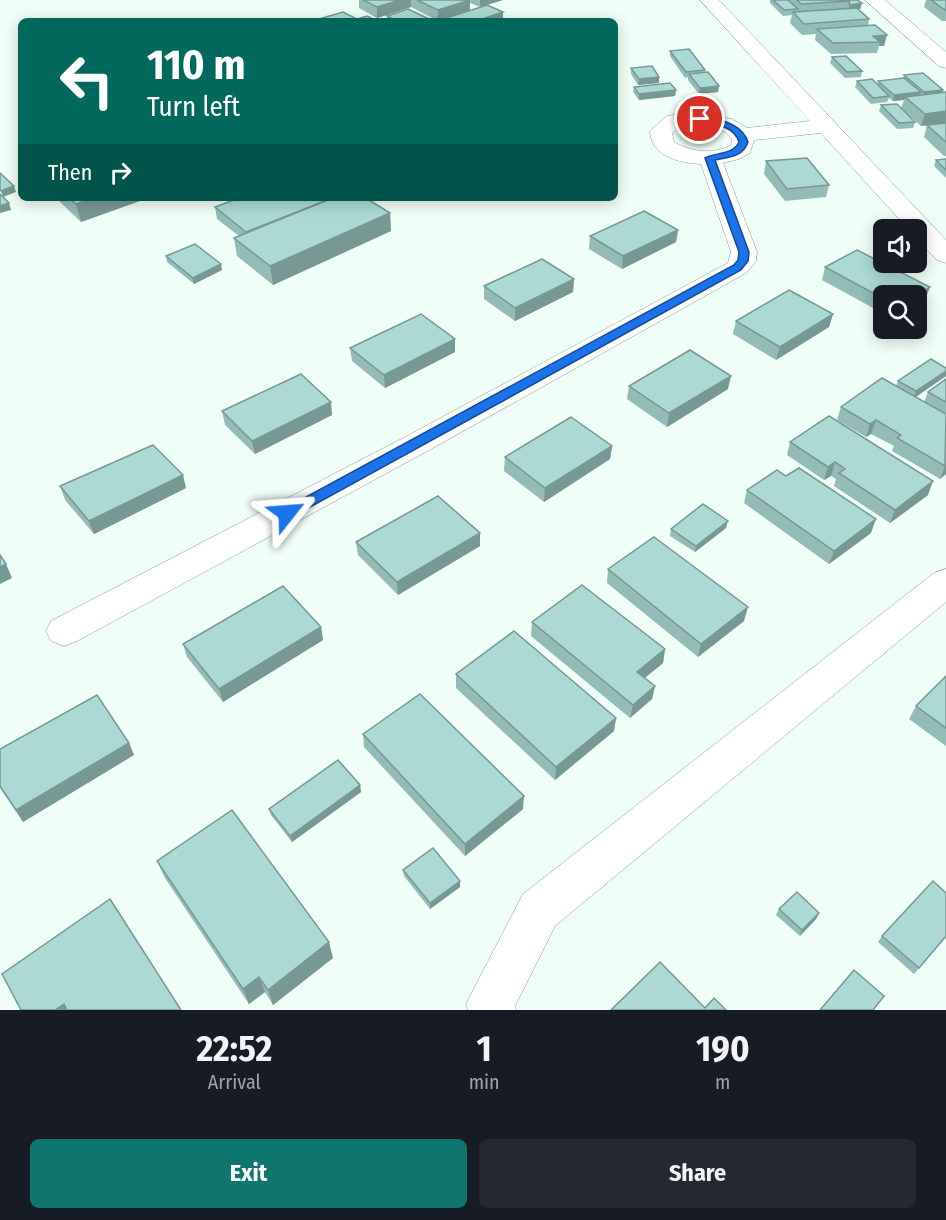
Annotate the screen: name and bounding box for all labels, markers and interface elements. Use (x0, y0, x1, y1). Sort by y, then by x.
text: 110 m (147, 40, 246, 90)
icon: left (48, 42, 126, 120)
text: Turn left (147, 91, 240, 123)
pin (674, 93, 725, 144)
icon: arrive (683, 102, 716, 135)
icon: right (104, 156, 137, 189)
text: Then (48, 159, 92, 186)
map controls (873, 219, 927, 339)
button: sound (873, 219, 927, 273)
button: search (873, 285, 927, 339)
position arrow (255, 481, 319, 545)
text: 22:52 (196, 1027, 272, 1071)
text: 1 (477, 1027, 492, 1071)
text: 190 (696, 1027, 750, 1071)
text: Arrival (208, 1070, 261, 1094)
text: min (469, 1070, 500, 1094)
text: m (715, 1070, 731, 1094)
button: Exit (30, 1139, 467, 1208)
button: Share (479, 1139, 916, 1208)

